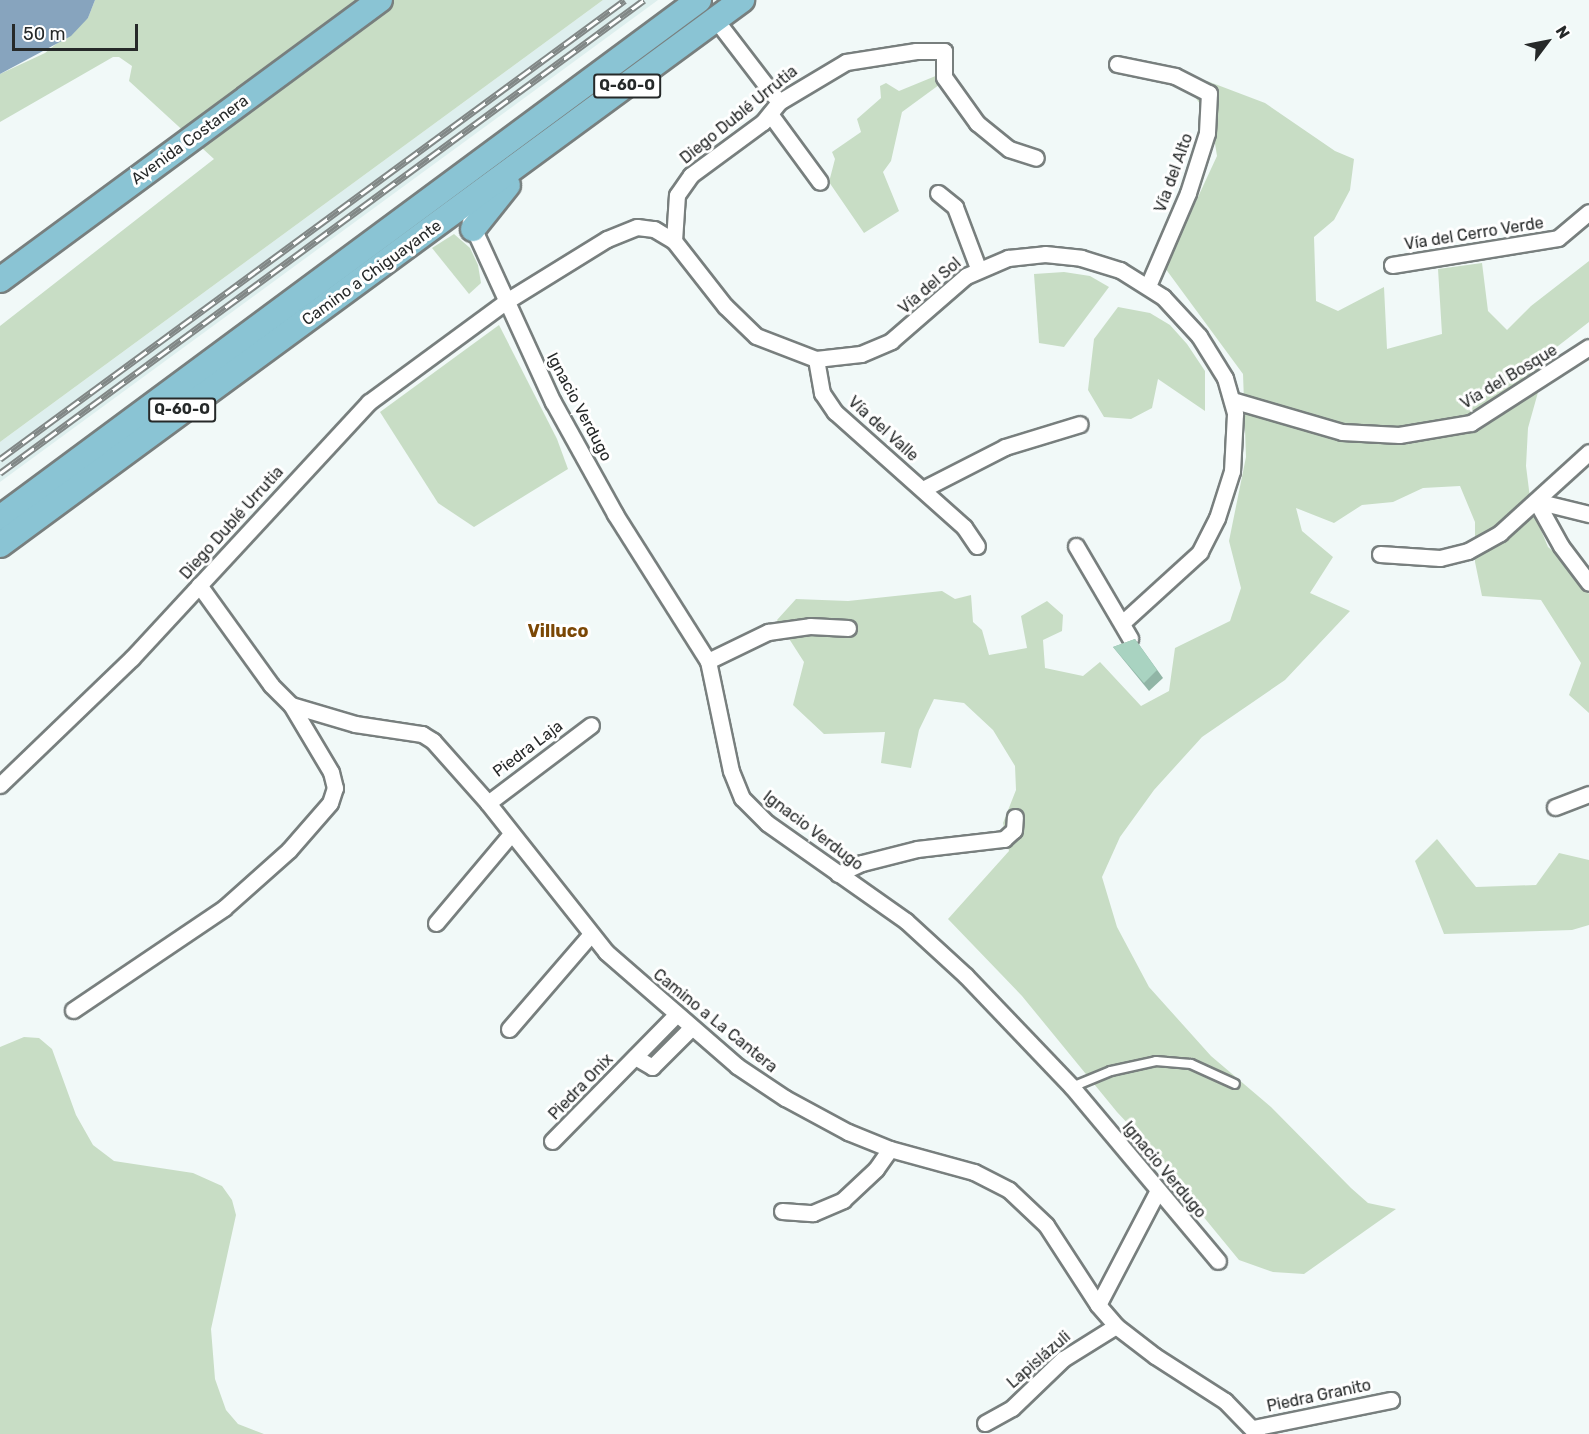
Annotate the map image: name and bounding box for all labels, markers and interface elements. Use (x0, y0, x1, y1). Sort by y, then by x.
scale bar (15, 12, 141, 50)
north arrow (1517, 12, 1577, 72)
text: N (1552, 22, 1574, 42)
text: 50 m (23, 23, 66, 45)
street label: Diego Dublé Urrutia (676, 62, 802, 168)
road number: Q-60-O (592, 74, 662, 98)
street label: Avenida Costanera (128, 91, 252, 189)
street label: Vía del Alto (1151, 131, 1197, 215)
street label: Vía del Cerro Verde (1403, 213, 1545, 255)
street label: Camino a Chiguayante (299, 216, 445, 330)
street label: Vía del Sol (895, 254, 965, 318)
street label: Vía del Bosque (1457, 341, 1561, 413)
street label: Ignacio Verdugo (542, 349, 616, 465)
street label: Vía del Valle (844, 392, 922, 466)
road number: Q-60-O (148, 398, 216, 422)
street label: Diego Dublé Urrutia (176, 463, 288, 583)
district label: Villuco (528, 620, 588, 642)
street label: Piedra Laja (489, 717, 567, 781)
street label: Ignacio Verdugo (759, 787, 867, 875)
street label: Camino a La Cantera (649, 965, 781, 1077)
street label: Piedra Onix (545, 1050, 617, 1124)
street label: Ignacio Verdugo (1118, 1118, 1210, 1222)
street label: Lapislázuli (1003, 1327, 1075, 1393)
street label: Piedra Granito (1265, 1376, 1373, 1416)

